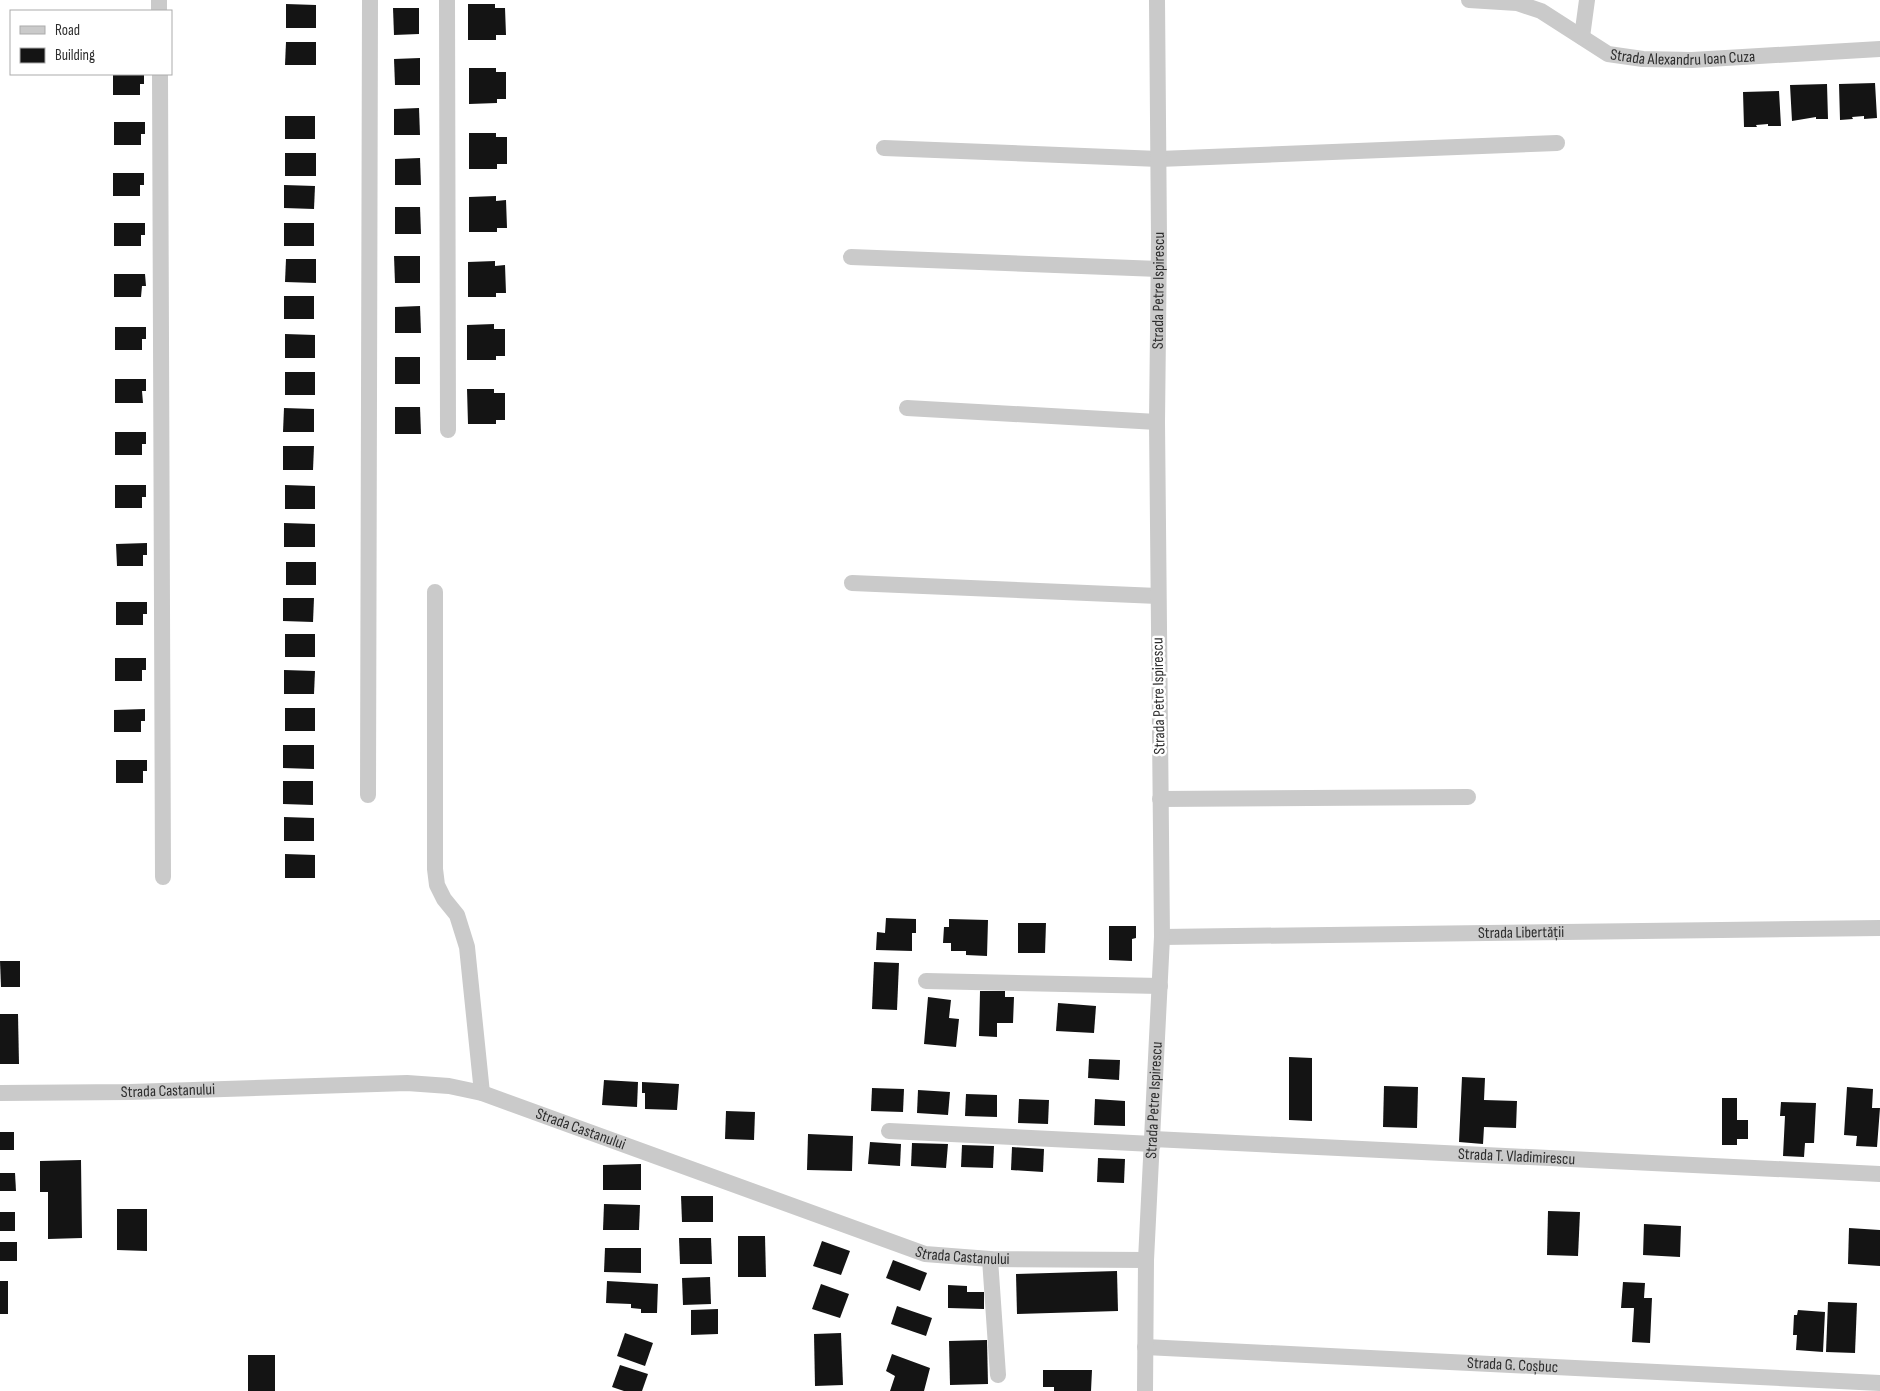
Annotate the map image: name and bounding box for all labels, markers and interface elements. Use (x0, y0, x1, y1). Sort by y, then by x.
legend (10, 10, 172, 75)
text: Road (55, 21, 80, 40)
street label: Strada Alexandru Ioan Cuza (1609, 45, 1756, 70)
text: Building (55, 46, 95, 65)
street label: Strada Petre Ispirescu (1148, 232, 1169, 349)
street label: Strada Petre Ispirescu (1148, 637, 1170, 755)
street label: Strada Libertății (1478, 922, 1564, 943)
street label: Strada Petre Ispirescu (1142, 1041, 1166, 1159)
street label: Strada Castanului (121, 1080, 215, 1102)
street label: Strada Castanului (533, 1104, 628, 1154)
street label: Strada T. Vladimirescu (1457, 1144, 1576, 1169)
street label: Strada Castanului (913, 1242, 1010, 1269)
street label: Strada G. Coșbuc (1467, 1353, 1558, 1377)

